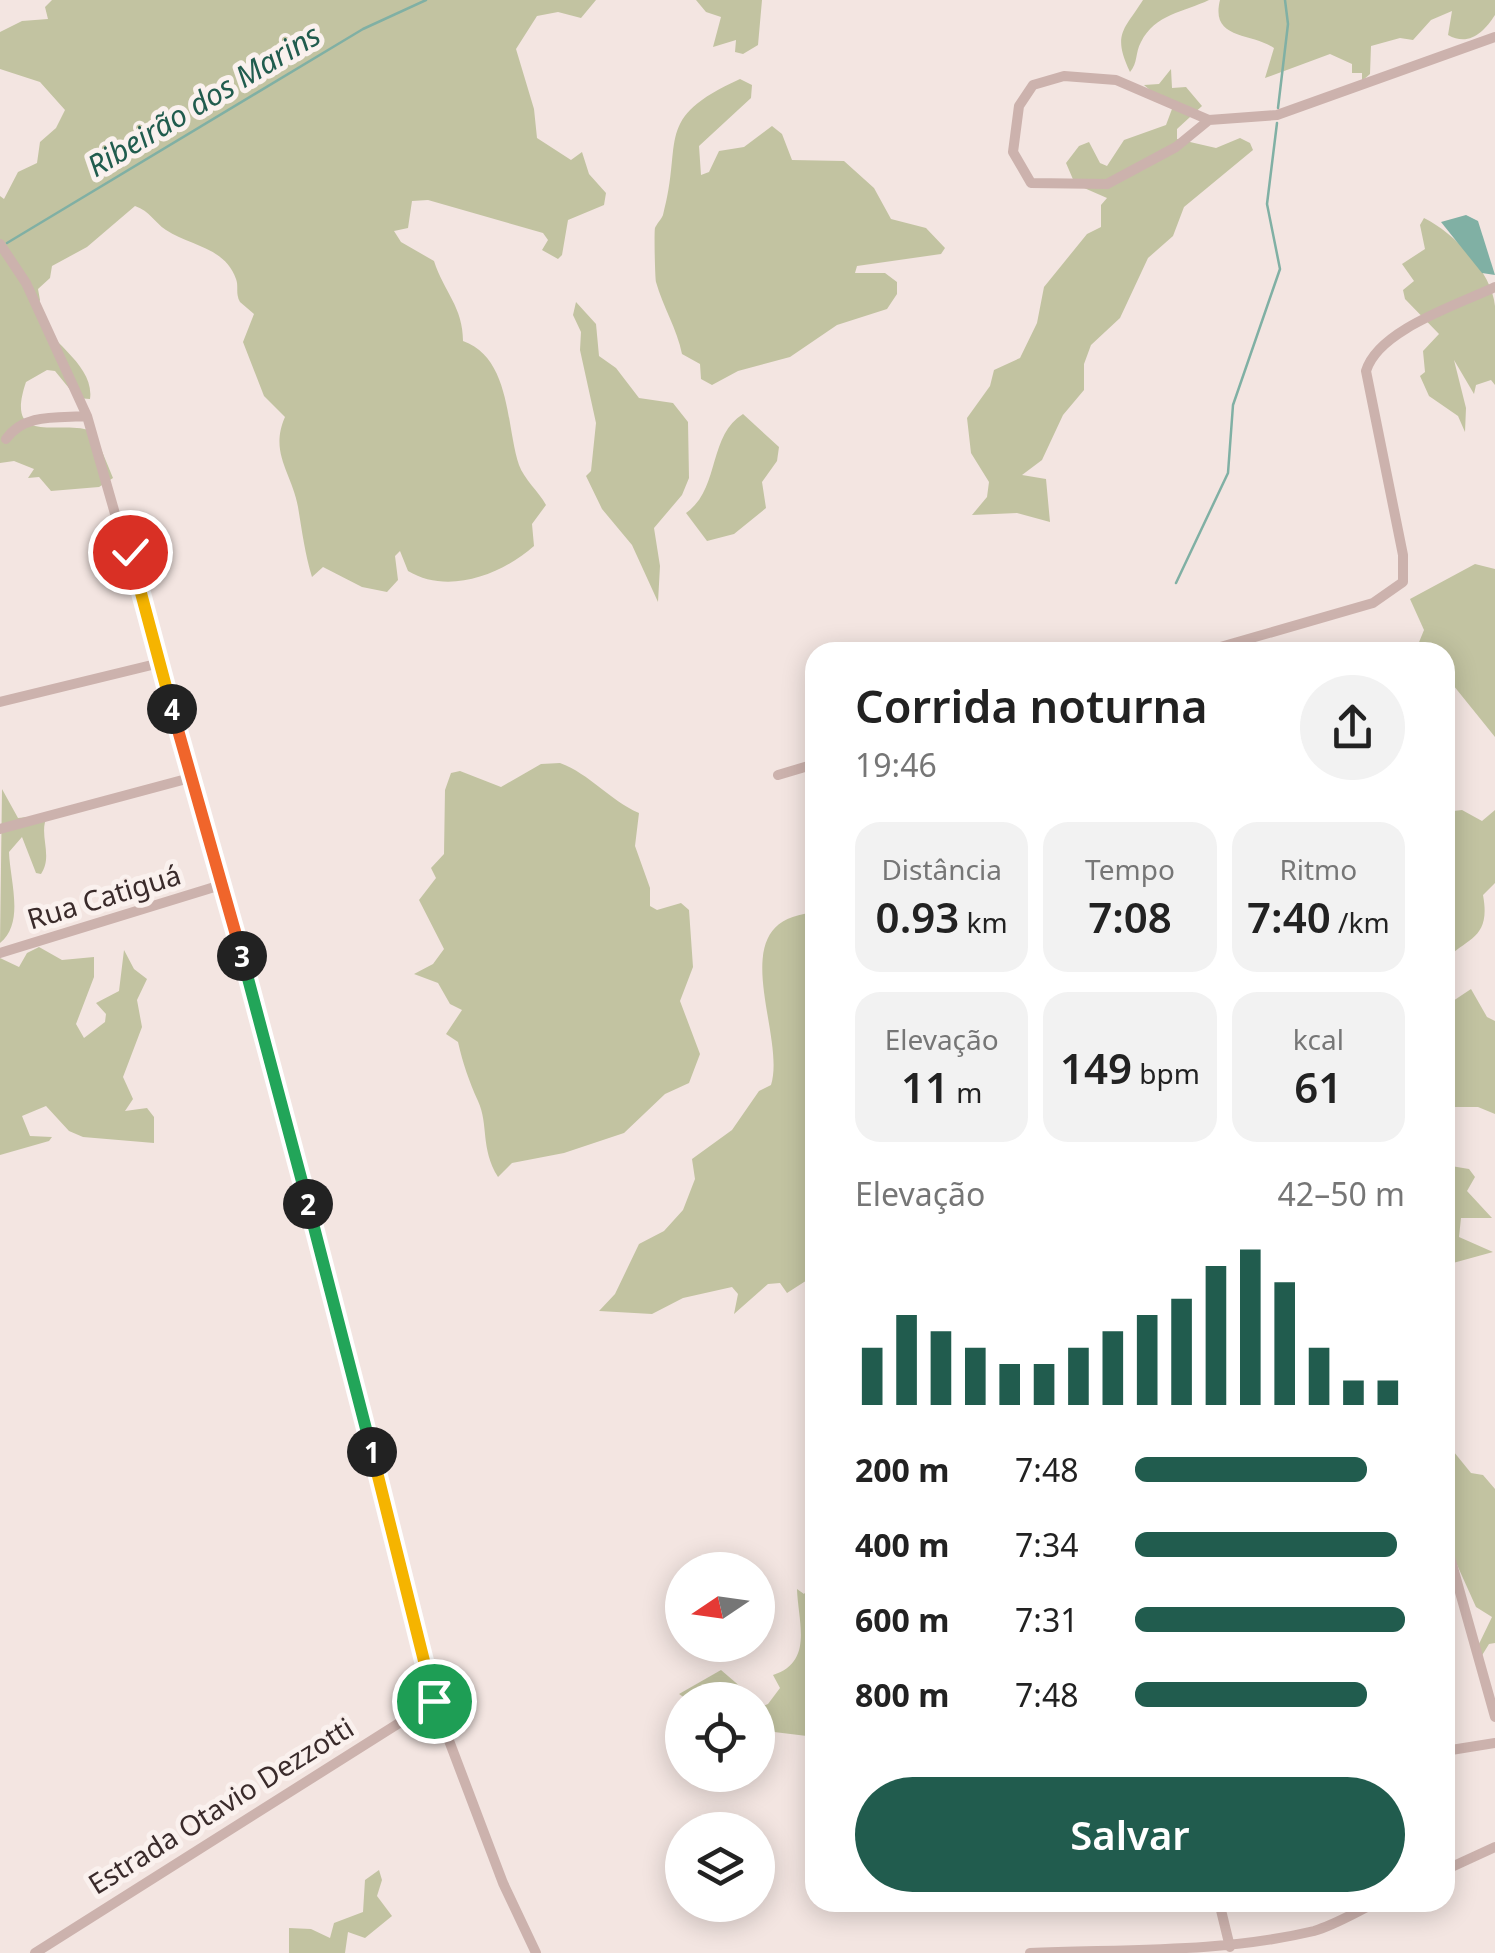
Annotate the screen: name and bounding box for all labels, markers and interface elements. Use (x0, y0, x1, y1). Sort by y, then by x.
water label: Ribeirão dos Marins (79, 14, 328, 186)
pin (88, 510, 173, 595)
icon: check (103, 525, 158, 580)
text: Corrida noturna (855, 675, 1208, 736)
button: share (1300, 675, 1405, 780)
pin: 4 (147, 684, 197, 734)
text: 4 (164, 690, 180, 728)
text: 19:46 (855, 743, 937, 786)
text: Distância (881, 850, 1002, 888)
text: Tempo (1085, 850, 1175, 888)
text: Ritmo (1279, 850, 1357, 888)
street label: Rua Catiguá (22, 855, 185, 937)
text: 0.93 (876, 888, 959, 945)
text: 7:08 (1088, 888, 1172, 945)
text: 7:40 (1247, 888, 1331, 945)
text: km (959, 903, 1008, 941)
text: /km (1331, 903, 1390, 941)
pin: 3 (217, 931, 267, 981)
text: 3 (234, 937, 250, 975)
text: Elevação (885, 1020, 999, 1058)
text: kcal (1293, 1020, 1344, 1058)
text: 149 (1060, 1039, 1132, 1096)
text: bpm (1132, 1054, 1200, 1092)
text: 11 (901, 1058, 949, 1115)
text: 61 (1294, 1058, 1342, 1115)
text: m (949, 1073, 982, 1111)
text: Elevação (855, 1172, 985, 1215)
text: 42–50 m (1278, 1172, 1405, 1215)
pin: 2 (283, 1179, 333, 1229)
text: 2 (300, 1185, 316, 1223)
pin: 1 (347, 1427, 397, 1477)
text: 1 (364, 1433, 380, 1471)
text: 200 m (855, 1448, 949, 1491)
text: 7:48 (1015, 1448, 1079, 1491)
text: 400 m (855, 1523, 949, 1566)
text: 7:34 (1015, 1523, 1079, 1566)
north arrow (665, 1552, 775, 1662)
map controls (665, 1552, 775, 1922)
text: 600 m (855, 1598, 949, 1641)
text: 7:31 (1015, 1598, 1079, 1641)
pin (392, 1659, 477, 1744)
text: 800 m (855, 1673, 949, 1716)
text: 7:48 (1015, 1673, 1079, 1716)
icon: arrive (407, 1674, 462, 1729)
button: locate (665, 1682, 775, 1792)
street label: Estrada Otavio Dezzotti (81, 1708, 360, 1902)
button: Salvar (855, 1777, 1405, 1892)
button: layers (665, 1812, 775, 1922)

